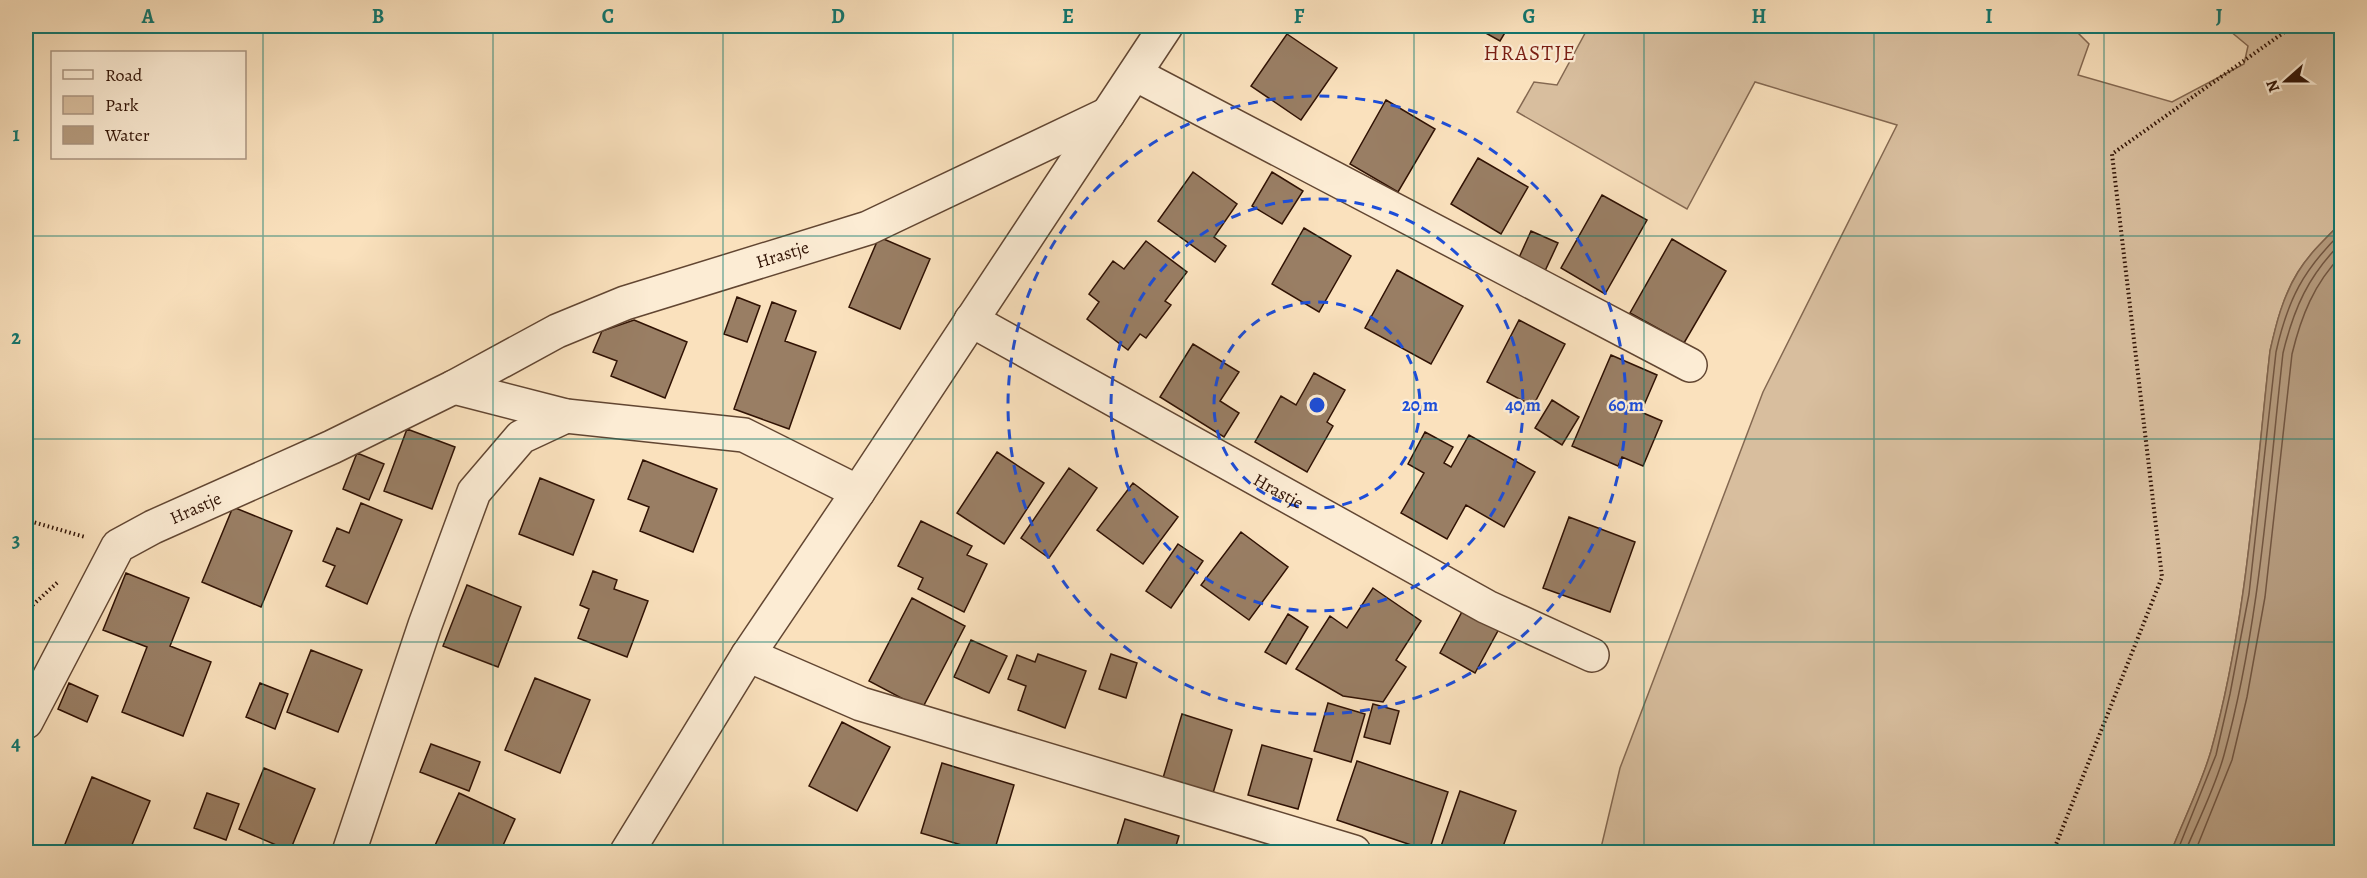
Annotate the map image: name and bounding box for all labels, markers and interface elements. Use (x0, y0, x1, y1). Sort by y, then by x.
text: A (141, 3, 155, 30)
text: B (372, 3, 384, 30)
text: C (602, 3, 614, 30)
text: D (831, 3, 845, 30)
text: E (1062, 3, 1074, 30)
text: F (1294, 3, 1305, 30)
text: G (1522, 3, 1536, 30)
text: H (1752, 3, 1767, 30)
text: I (1985, 3, 1993, 30)
text: J (2216, 3, 2223, 30)
district label: HRASTJE (1483, 39, 1577, 67)
legend (51, 51, 246, 159)
north arrow (2256, 51, 2316, 111)
text: Road (105, 63, 143, 87)
text: N (2260, 76, 2285, 95)
text: Park (105, 93, 139, 117)
text: 1 (12, 121, 20, 148)
text: Water (104, 123, 150, 147)
street label: Hrastje (753, 235, 812, 274)
text: 2 (11, 324, 21, 351)
text: 20 m (1402, 393, 1438, 417)
text: 40 m (1505, 393, 1541, 417)
text: 60 m (1608, 393, 1644, 417)
centre of rings (1307, 395, 1327, 415)
street label: Hrastje (1249, 467, 1308, 515)
street label: Hrastje (166, 486, 225, 530)
text: 3 (12, 527, 20, 554)
text: 4 (11, 730, 21, 757)

